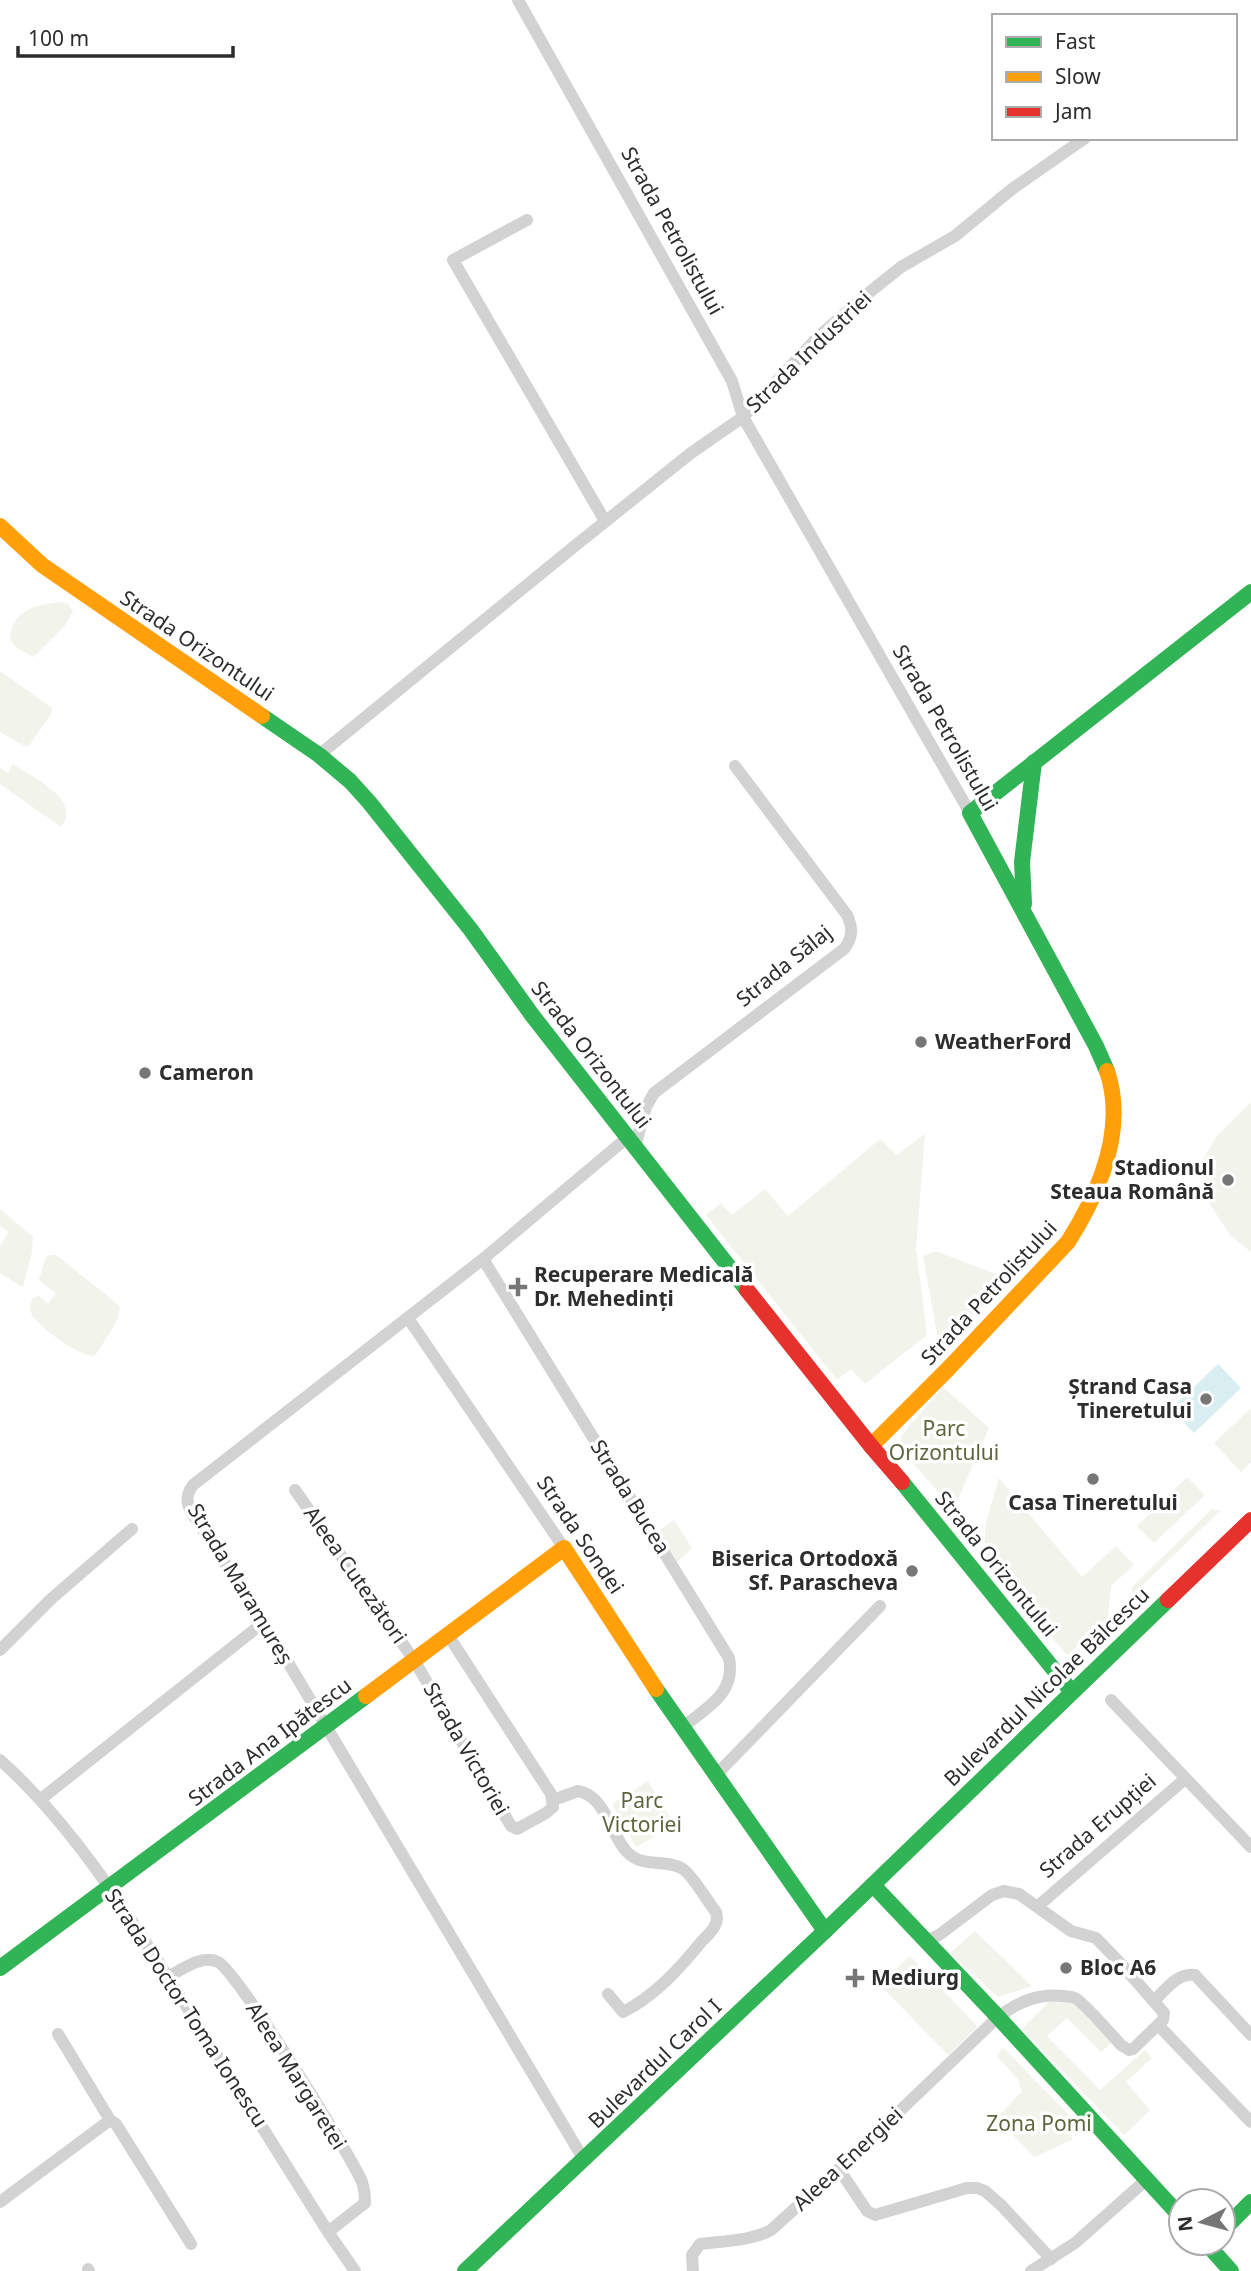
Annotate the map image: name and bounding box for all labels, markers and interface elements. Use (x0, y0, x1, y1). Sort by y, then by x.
scale bar (18, 14, 233, 58)
legend (992, 14, 1237, 140)
text: 100 m (28, 24, 89, 52)
text: Fast (1055, 27, 1096, 55)
text: Slow (1055, 62, 1101, 90)
text: Jam (1053, 97, 1092, 125)
street label: Strada Petrolistului (615, 142, 731, 319)
street label: Strada Industriei (739, 284, 877, 418)
street label: Strada Orizontului (115, 583, 280, 707)
street label: Strada Petrolistului (887, 639, 1005, 816)
street label: Strada Sălaj (730, 918, 837, 1012)
street label: Strada Orizontului (525, 975, 658, 1134)
place label: WeatherFord (935, 1027, 1072, 1055)
marker: WeatherFord (913, 1034, 929, 1050)
place label: Cameron (159, 1058, 254, 1086)
marker: Cameron (137, 1065, 153, 1081)
place label: Stadionul Steaua Română (1050, 1153, 1214, 1205)
marker: Stadionul Steaua Română (1220, 1172, 1236, 1188)
street label: Strada Petrolistului (914, 1214, 1062, 1370)
place label: Recuperare Medicală Dr. Mehedinți (534, 1260, 753, 1312)
marker: Recuperare Medicală Dr. Mehedinți (508, 1277, 528, 1297)
place label: Ștrand Casa Tineretului (1068, 1372, 1192, 1424)
marker: Ștrand Casa Tineretului (1198, 1391, 1214, 1407)
park label: Parc Orizontului (889, 1414, 999, 1466)
street label: Strada Bucea (585, 1434, 677, 1559)
street label: Strada Sondei (531, 1470, 631, 1599)
marker: Casa Tineretului (1085, 1471, 1101, 1487)
street label: Strada Orizontului (929, 1485, 1064, 1642)
place label: Casa Tineretului (1008, 1488, 1178, 1516)
street label: Strada Maramureș (182, 1498, 300, 1669)
street label: Aleea Cutezători (298, 1500, 414, 1649)
place label: Biserica Ortodoxă Sf. Parascheva (711, 1544, 898, 1596)
marker: Biserica Ortodoxă Sf. Parascheva (904, 1563, 920, 1579)
street label: Bulevardul Nicolae Bălcescu (937, 1581, 1155, 1792)
street label: Strada Ana Ipătescu (182, 1671, 357, 1812)
street label: Strada Victoriei (417, 1677, 516, 1820)
street label: Strada Erupției (1033, 1767, 1162, 1884)
park label: Parc Victoriei (602, 1786, 682, 1838)
street label: Strada Doctor Toma Ionescu (99, 1883, 275, 2132)
place label: Bloc A6 (1080, 1953, 1156, 1981)
marker: Bloc A6 (1058, 1960, 1074, 1976)
place label: Mediurg (871, 1963, 959, 1991)
marker: Mediurg (845, 1968, 865, 1988)
street label: Bulevardul Carol I (582, 1992, 727, 2134)
street label: Aleea Margaretei (240, 1997, 353, 2154)
street label: Aleea Energiei (786, 2100, 908, 2216)
park label: Zona Pomi (986, 2109, 1092, 2137)
north arrow (1167, 2187, 1237, 2257)
text: N (1171, 2215, 1199, 2233)

